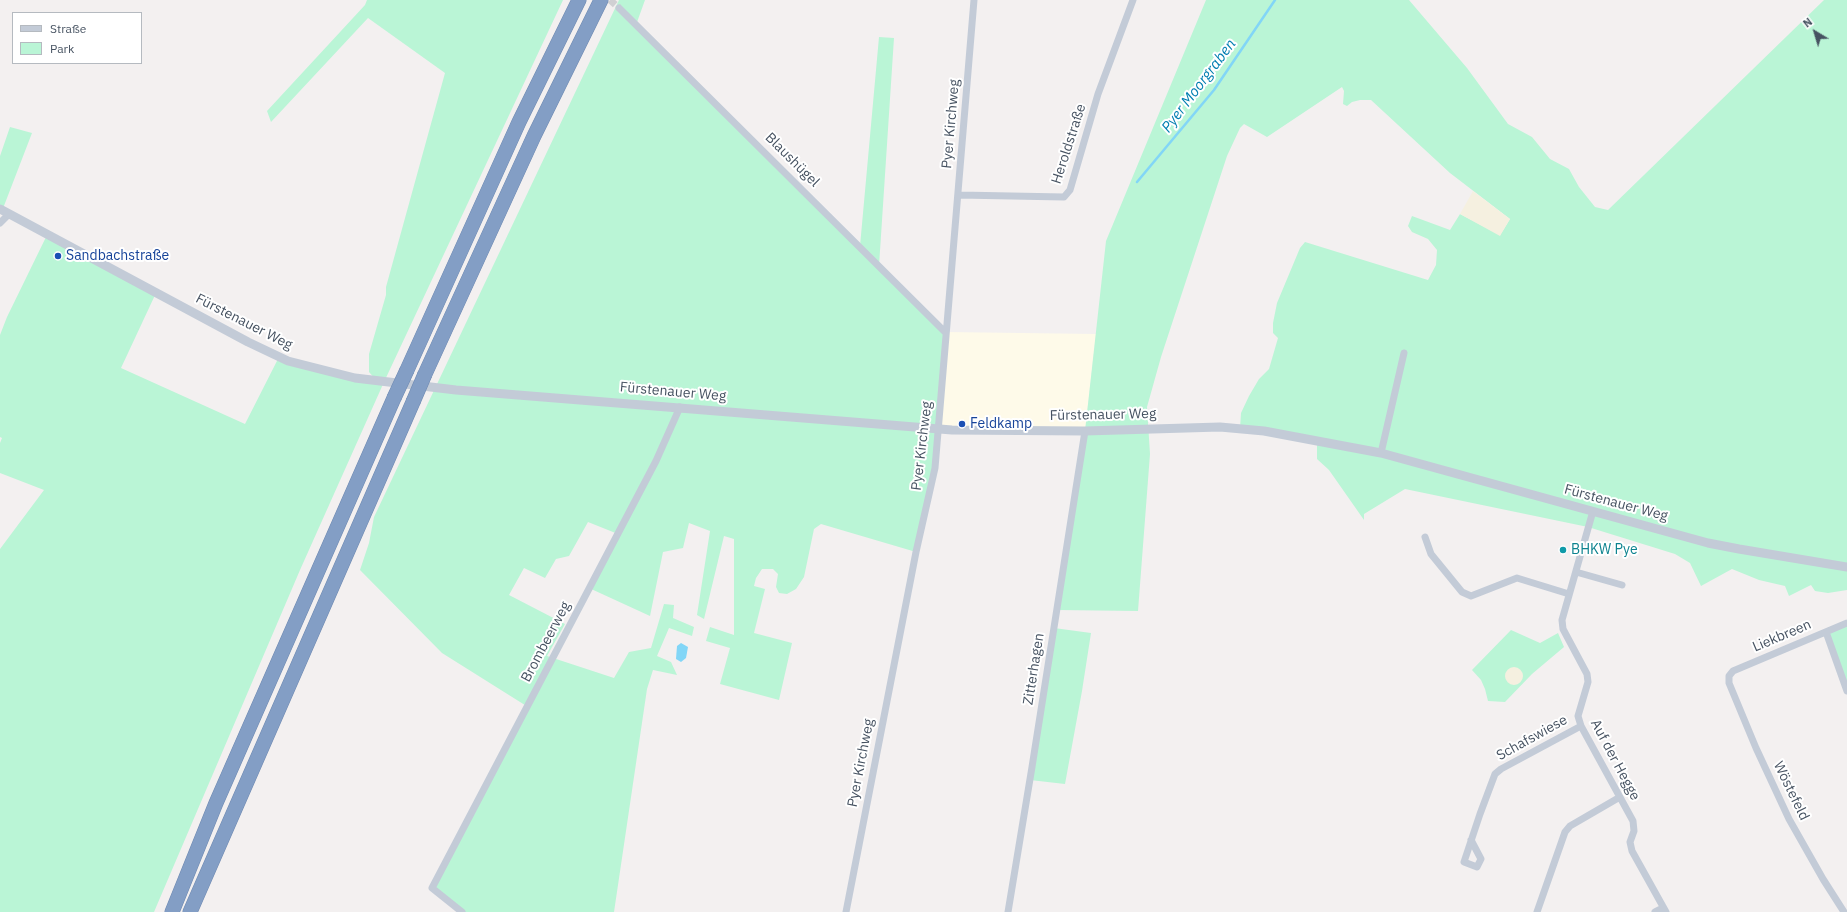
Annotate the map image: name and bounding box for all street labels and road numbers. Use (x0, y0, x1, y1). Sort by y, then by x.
street label: Pyer Kirchweg (939, 79, 963, 169)
street label: Heroldstraße (1048, 102, 1090, 186)
street label: Blaushügel (761, 129, 823, 191)
street label: Fürstenauer Weg (193, 290, 295, 354)
street label: Fürstenauer Weg (619, 379, 727, 405)
street label: Pyer Kirchweg (908, 400, 936, 492)
street label: Fürstenauer Weg (1050, 406, 1156, 424)
street label: Fürstenauer Weg (1562, 481, 1670, 525)
street label: Brombeerweg (518, 599, 574, 685)
street label: Liekbreen (1750, 616, 1814, 656)
street label: Zitterhagen (1020, 632, 1048, 706)
street label: Schafswiese (1494, 712, 1570, 764)
street label: Pyer Kirchweg (844, 717, 878, 809)
street label: Auf der Hegge (1587, 717, 1643, 803)
street label: Wöstefeld (1770, 759, 1812, 823)

